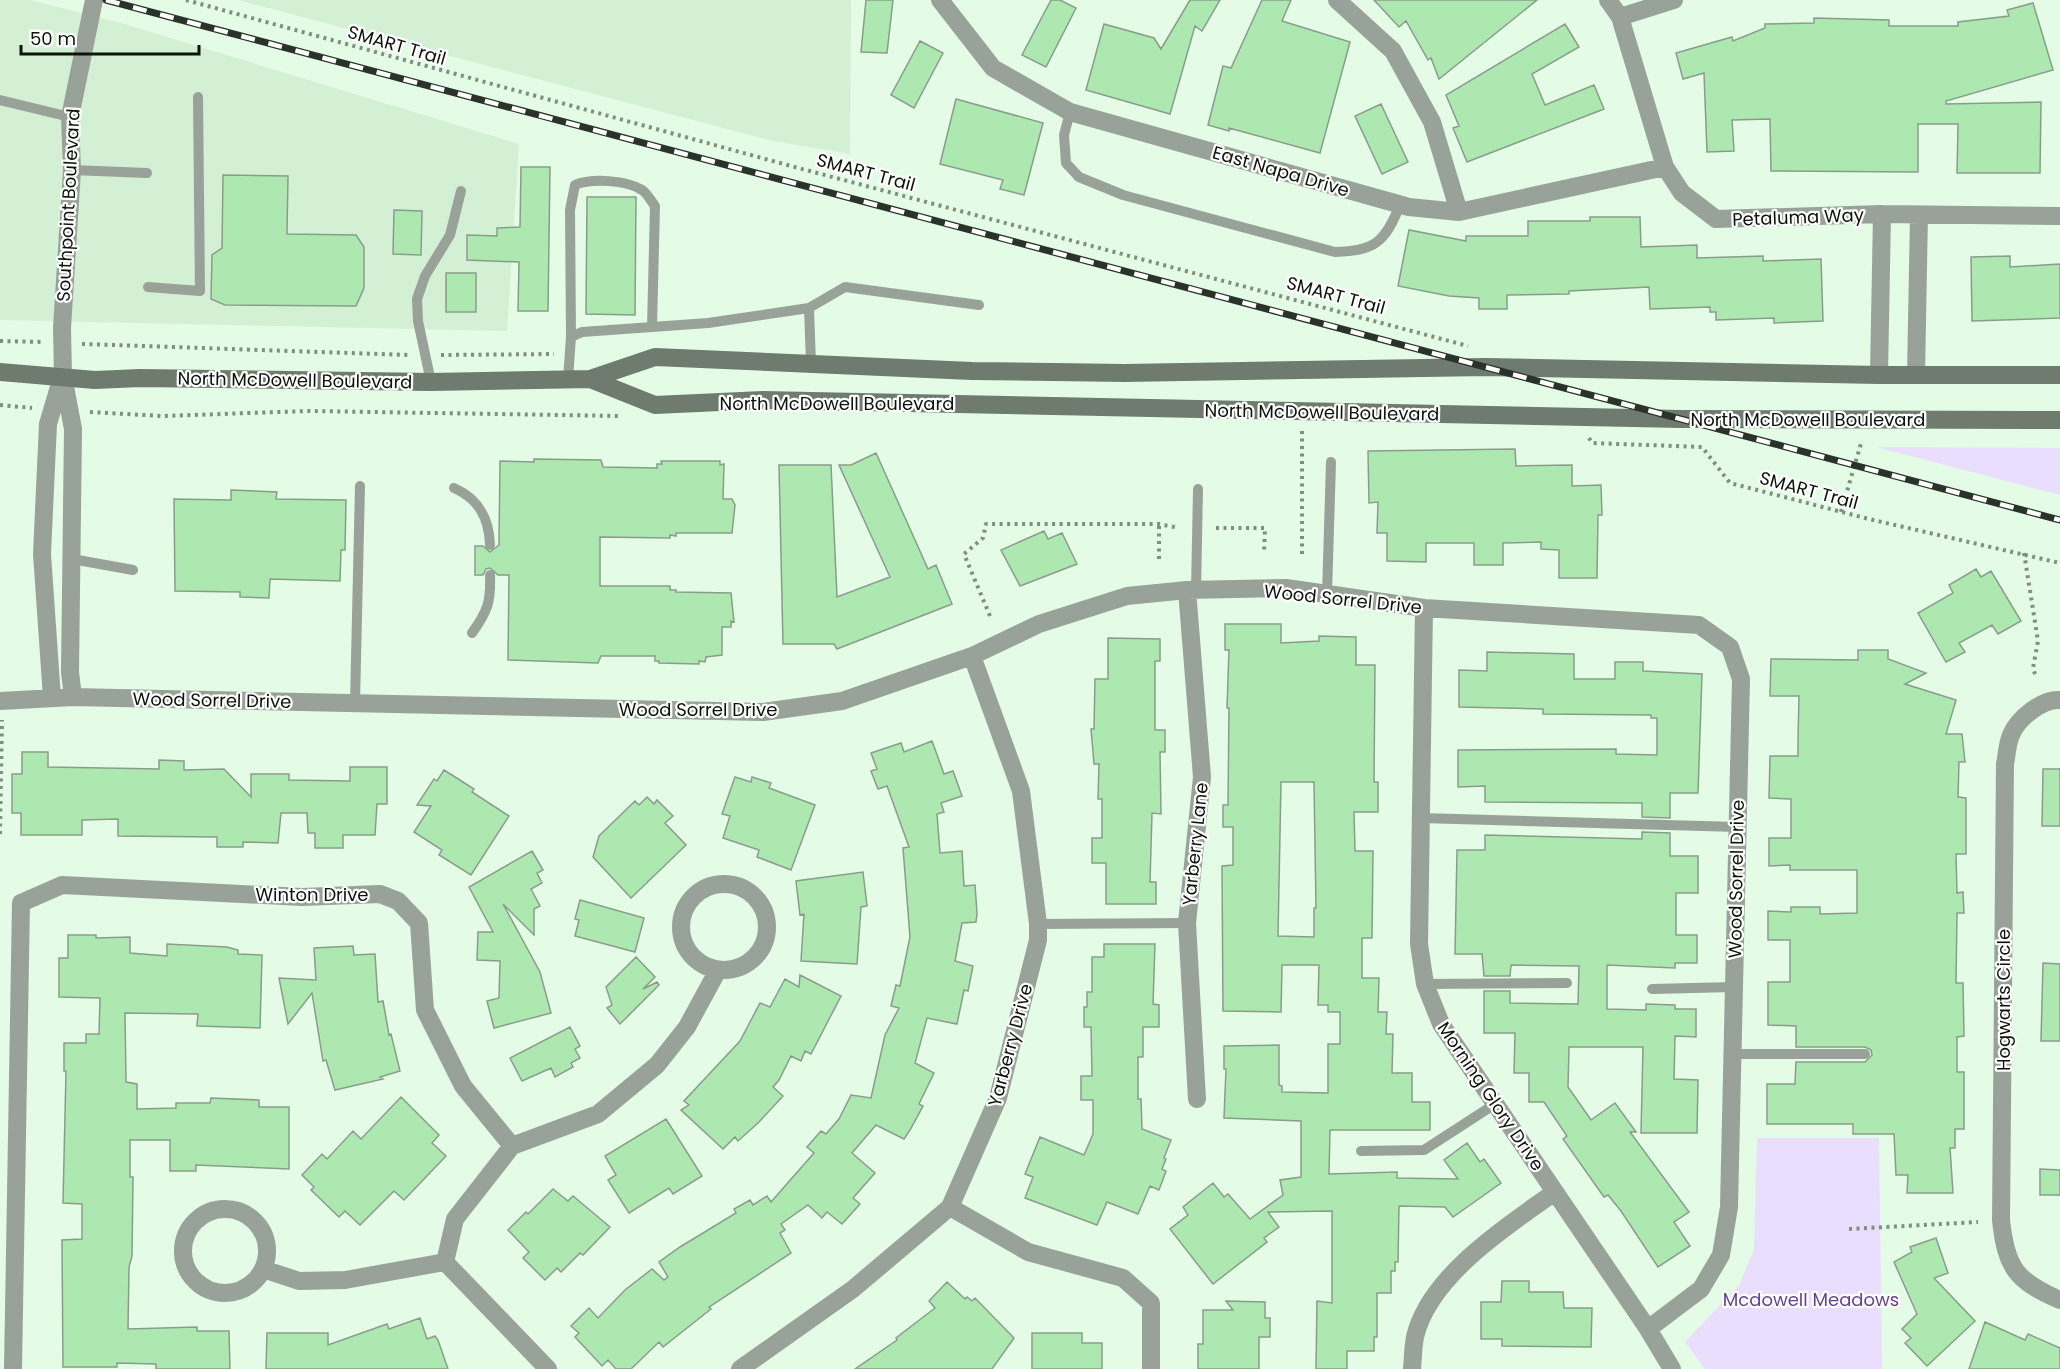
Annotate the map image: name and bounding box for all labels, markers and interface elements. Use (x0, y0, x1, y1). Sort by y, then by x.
scale bar (21, 18, 200, 56)
street label: SMART Trail (345, 19, 449, 71)
text: 50 m (30, 26, 76, 51)
street label: Southpoint Boulevard (50, 108, 86, 302)
street label: East Napa Drive (1210, 140, 1352, 202)
street label: SMART Trail (814, 147, 918, 197)
street label: Petaluma Way (1732, 202, 1864, 232)
street label: SMART Trail (1284, 270, 1388, 320)
street label: North McDowell Boulevard (177, 365, 413, 395)
street label: North McDowell Boulevard (720, 391, 954, 416)
street label: North McDowell Boulevard (1204, 397, 1440, 427)
street label: North McDowell Boulevard (1691, 407, 1925, 432)
street label: SMART Trail (1757, 465, 1861, 515)
street label: Wood Sorrel Drive (1263, 578, 1423, 620)
street label: Wood Sorrel Drive (132, 686, 292, 714)
street label: Wood Sorrel Drive (619, 697, 777, 722)
street label: Yarberry Lane (1176, 781, 1214, 907)
street label: Wood Sorrel Drive (1722, 799, 1750, 959)
street label: Winton Drive (255, 882, 369, 907)
street label: Hogwarts Circle (1991, 929, 2016, 1071)
street label: Yarberry Drive (982, 981, 1038, 1109)
street label: Morning Glory Drive (1432, 1017, 1550, 1175)
park label: Mcdowell Meadows (1723, 1287, 1899, 1312)

